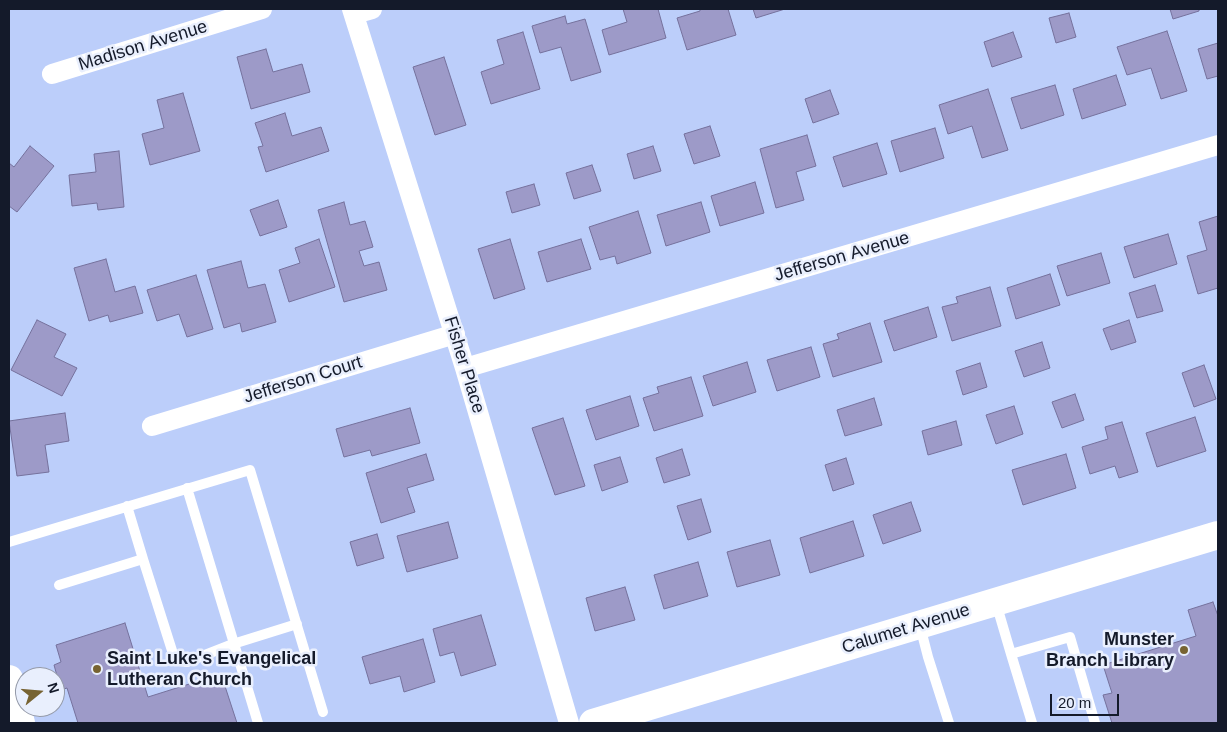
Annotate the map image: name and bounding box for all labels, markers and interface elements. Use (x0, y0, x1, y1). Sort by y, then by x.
street label: Madison Avenue (76, 16, 210, 76)
street label: Jefferson Avenue (772, 227, 912, 287)
street label: Fisher Place (439, 314, 489, 416)
street label: Jefferson Court (241, 352, 365, 408)
street label: Calumet Avenue (839, 599, 973, 659)
place label: Munster Branch Library (1046, 629, 1174, 672)
marker: Munster Branch Library (1178, 644, 1190, 656)
place label: Saint Luke's Evangelical Lutheran Church (107, 648, 316, 691)
marker: Saint Luke's Evangelical Lutheran Church (91, 663, 103, 675)
north arrow (15, 667, 65, 717)
text: N (44, 681, 63, 695)
scale bar (1052, 684, 1121, 716)
text: 20 m (1058, 694, 1091, 711)

